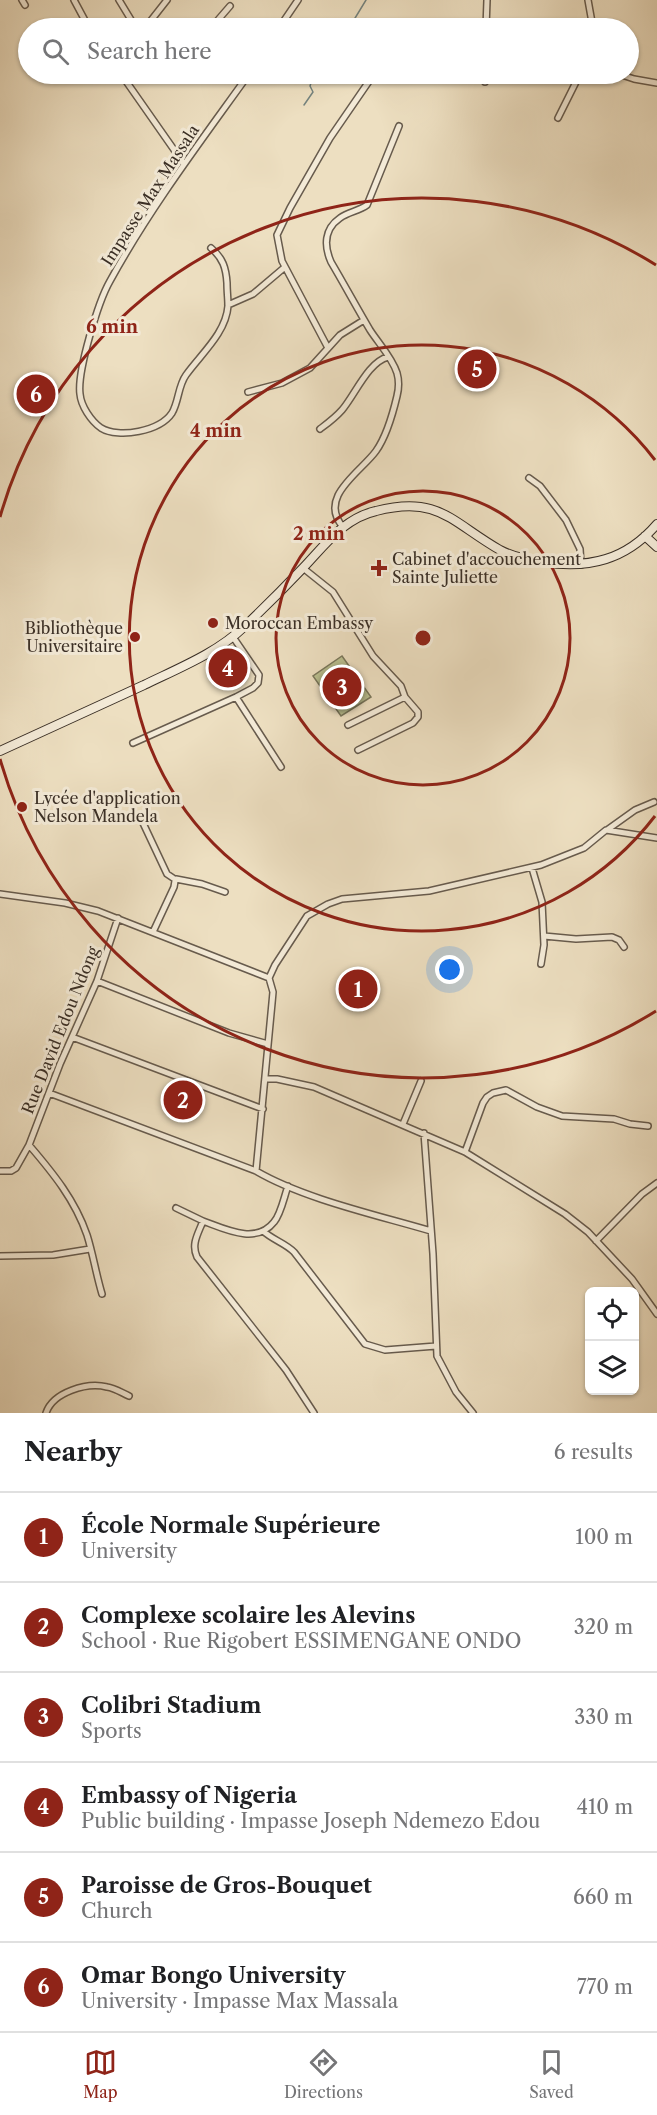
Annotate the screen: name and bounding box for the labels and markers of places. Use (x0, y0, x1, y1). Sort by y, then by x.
pin: 5 (458, 346, 496, 392)
pin: 6 (16, 372, 56, 416)
place label: Cabinet d'accouchement Sainte Juliette (392, 549, 581, 587)
marker: Cabinet d'accouchement Sainte Juliette (370, 559, 388, 577)
place label: Moroccan Embassy (225, 613, 374, 633)
marker: Moroccan Embassy (206, 616, 220, 630)
place label: Bibliothèque Universitaire (25, 618, 123, 656)
centre of rings (413, 628, 433, 648)
marker: Bibliothèque Universitaire (128, 630, 142, 644)
pin: 4 (208, 646, 248, 690)
pin: 3 (322, 664, 362, 710)
place label: Lycée d'application Nelson Mandela (34, 788, 181, 826)
marker: Lycée d'application Nelson Mandela (15, 800, 29, 814)
pin: 1 (338, 966, 378, 1012)
pin: 2 (164, 1078, 202, 1122)

